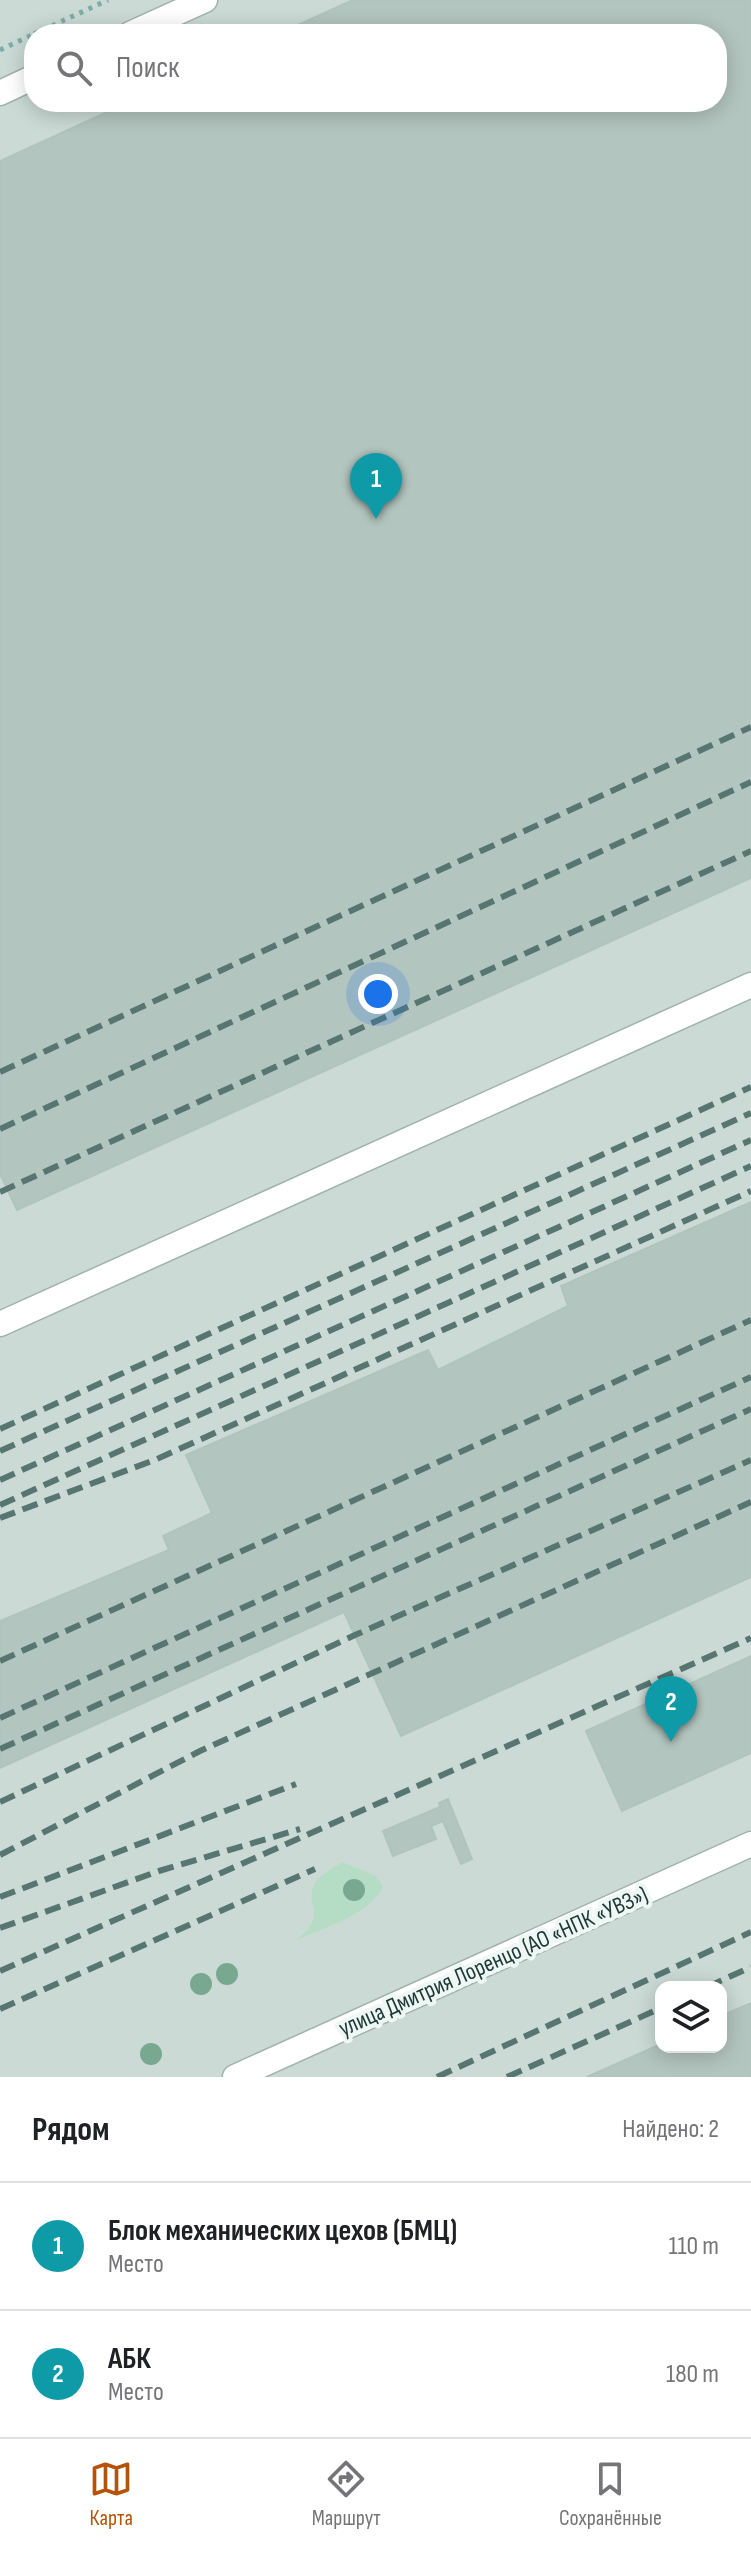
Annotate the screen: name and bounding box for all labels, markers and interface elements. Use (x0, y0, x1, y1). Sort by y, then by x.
search box (24, 24, 727, 112)
icon: search (52, 46, 96, 90)
text: Поиск (116, 50, 179, 86)
pin: 1 (350, 453, 402, 519)
your location (358, 974, 398, 1014)
pin: 2 (645, 1676, 697, 1742)
street label: улица Дмитрия Лоренцо (АО «НПК «УВЗ») (334, 1880, 652, 2043)
map controls (655, 1981, 727, 2053)
button: layers (655, 1981, 727, 2053)
text: Рядом (32, 2109, 110, 2150)
text: Найдено: 2 (622, 2114, 719, 2145)
text: Блок механических цехов (БМЦ) (108, 2213, 457, 2249)
text: 1 (53, 2231, 63, 2262)
text: 110 m (668, 2231, 719, 2262)
text: Место (108, 2249, 164, 2280)
text: АБК (108, 2341, 151, 2377)
text: 2 (52, 2359, 64, 2390)
text: 180 m (666, 2359, 719, 2390)
text: Место (108, 2377, 164, 2408)
tab: Карта (89, 2457, 133, 2532)
tab: Маршрут (312, 2457, 381, 2532)
tab: Сохранённые (559, 2457, 662, 2532)

